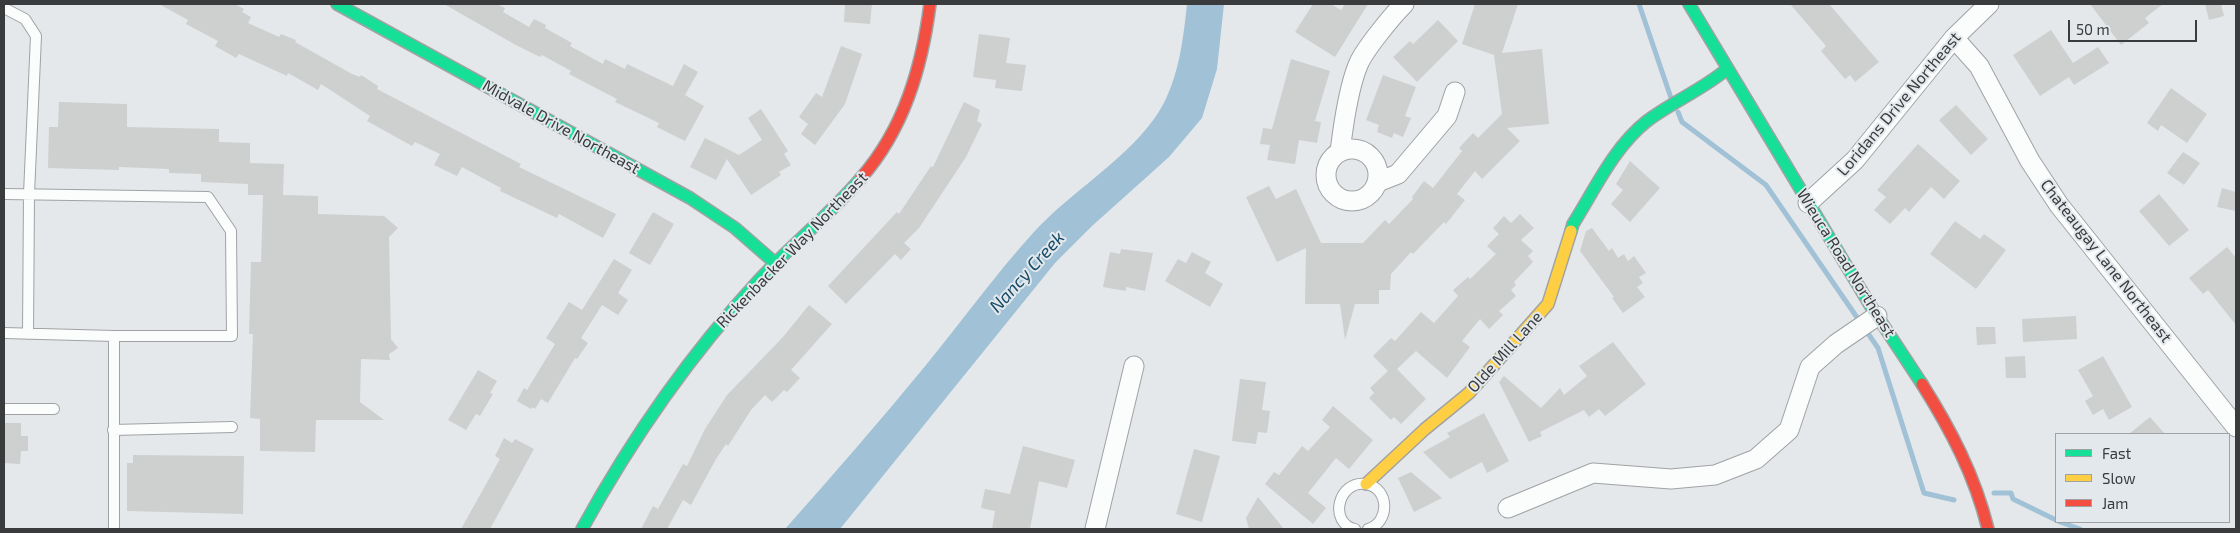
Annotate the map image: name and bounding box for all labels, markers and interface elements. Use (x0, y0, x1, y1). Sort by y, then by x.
scale bar (2070, 10, 2199, 42)
text: 50 m (2076, 20, 2110, 38)
street label: Loridans Drive Northeast (1833, 28, 1965, 180)
street label: Midvale Drive Northeast (479, 76, 643, 178)
street label: Rickenbacker Way Northeast (712, 168, 872, 332)
street label: Chateaugay Lane Northeast (2036, 176, 2176, 346)
street label: Wieuca Road Northeast (1792, 185, 1900, 341)
water label: Nancy Creek (985, 227, 1069, 317)
street label: Olde Mill Lane (1463, 307, 1547, 397)
legend (2055, 433, 2230, 523)
text: Fast (2102, 444, 2131, 462)
text: Slow (2102, 469, 2136, 487)
text: Jam (2102, 494, 2128, 512)

